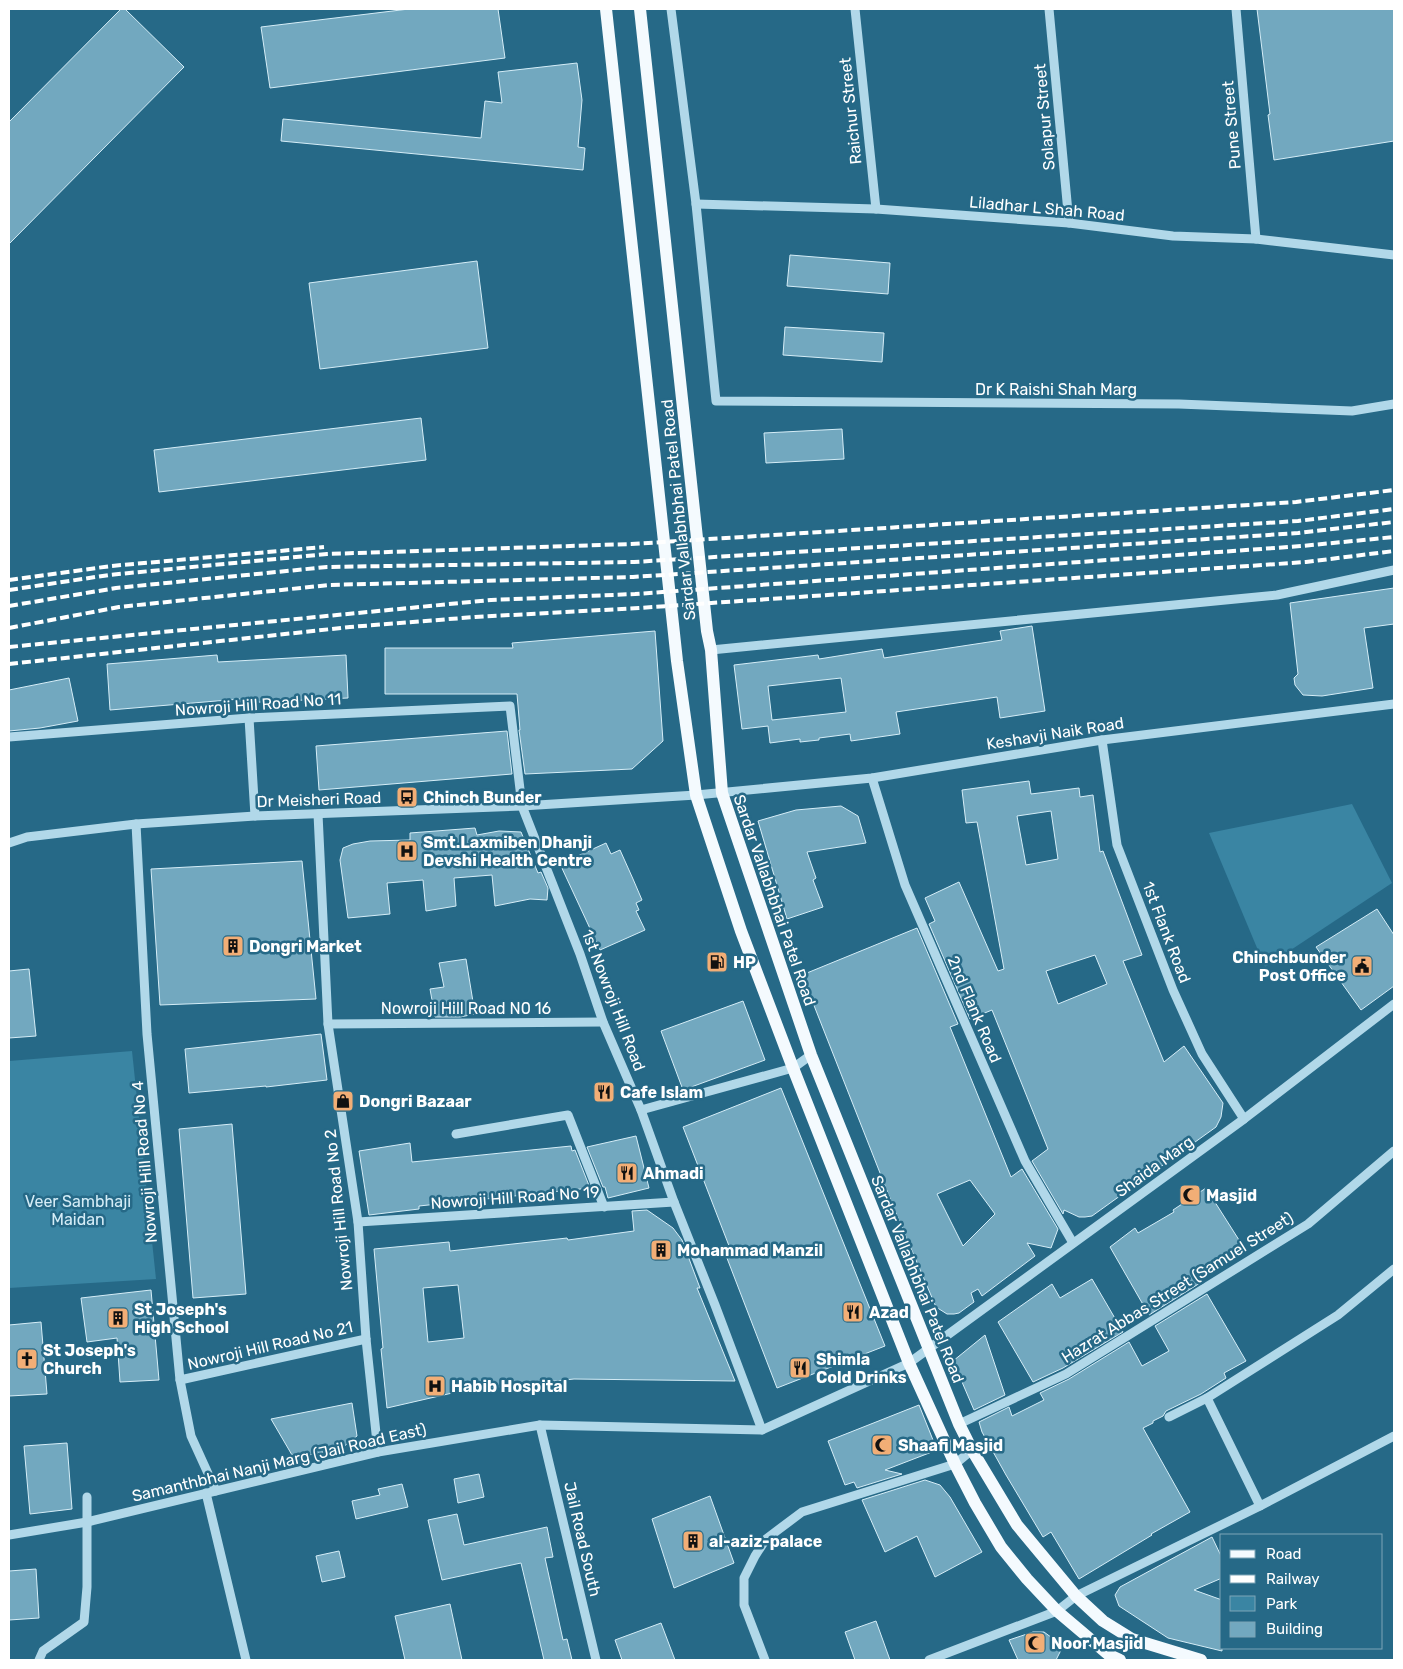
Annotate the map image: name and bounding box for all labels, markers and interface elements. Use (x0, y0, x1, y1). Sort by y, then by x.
street label: Raichur Street (835, 57, 866, 165)
street label: Solapur Street (1030, 63, 1059, 171)
street label: Pune Street (1218, 80, 1245, 170)
street label: Liladhar L Shah Road (968, 192, 1125, 225)
street label: Dr K Raishi Shah Marg (975, 380, 1137, 399)
street label: Sardar Vallabhbhai Patel Road (657, 398, 700, 621)
street label: Nowroji Hill Road No 11 (174, 689, 342, 720)
street label: Keshavji Naik Road (985, 713, 1125, 754)
bus stop icon: Chinch Bunder (395, 785, 419, 809)
street label: Dr Meisheri Road (256, 788, 382, 811)
place label: Chinch Bunder (423, 788, 542, 807)
street label: Sardar Vallabhbhai Patel Road (729, 792, 820, 1008)
place label: Smt.Laxmiben Dhanji Devshi Health Centre (423, 833, 592, 870)
hospital icon: Smt.Laxmiben Dhanji Devshi Health Centre (395, 839, 419, 863)
street label: 1st Flank Road (1139, 879, 1195, 985)
street label: 1st Nowroji Hill Road (578, 927, 649, 1074)
building icon: Dongri Market (221, 934, 245, 958)
place label: Dongri Market (249, 937, 362, 956)
place label: Chinchbunder Post Office (1232, 948, 1347, 985)
fuel station icon: HP (705, 950, 729, 974)
place label: HP (733, 953, 756, 972)
street label: 2nd Flank Road (943, 953, 1006, 1065)
public building icon: Chinchbunder Post Office (1350, 954, 1374, 978)
street label: Nowroji Hill Road N0 16 (381, 999, 552, 1018)
street label: Nowroji Hill Road No 4 (128, 1080, 161, 1244)
restaurant icon: Cafe Islam (592, 1080, 616, 1104)
place label: Cafe Islam (620, 1083, 703, 1102)
shop icon: Dongri Bazaar (331, 1089, 355, 1113)
place label: Dongri Bazaar (359, 1092, 472, 1111)
street label: Nowroji Hill Road No 2 (321, 1128, 356, 1292)
street label: Shaida Marg (1112, 1132, 1197, 1201)
restaurant icon: Ahmadi (615, 1161, 639, 1185)
place label: Ahmadi (643, 1164, 704, 1183)
street label: Sardar Vallabhbhai Patel Road (867, 1173, 968, 1386)
street label: Nowroji Hill Road No 19 (430, 1182, 600, 1213)
mosque icon: Masjid (1178, 1183, 1202, 1207)
place label: Masjid (1206, 1186, 1257, 1205)
park label: Veer Sambhaji Maidan (25, 1192, 131, 1229)
street label: Hazrat Abbas Street (Samuel Street) (1058, 1208, 1297, 1367)
building icon: Mohammad Manzil (649, 1238, 673, 1262)
place label: Mohammad Manzil (677, 1241, 823, 1260)
place label: St Joseph's High School (134, 1300, 229, 1337)
restaurant icon: Azad (841, 1300, 865, 1324)
place label: Azad (869, 1303, 909, 1322)
building icon: St Joseph's High School (106, 1306, 130, 1330)
street label: Nowroji Hill Road No 21 (186, 1317, 355, 1374)
place label: St Joseph's Church (43, 1341, 136, 1378)
church icon: St Joseph's Church (15, 1347, 39, 1371)
place label: Shimla Cold Drinks (816, 1350, 907, 1387)
restaurant icon: Shimla Cold Drinks (788, 1356, 812, 1380)
hospital icon: Habib Hospital (423, 1374, 447, 1398)
place label: Habib Hospital (451, 1377, 567, 1396)
street label: Samanthbhai Nanji Marg (Jail Road East) (130, 1419, 428, 1506)
mosque icon: Shaafi Masjid (870, 1433, 894, 1457)
place label: Shaafi Masjid (898, 1436, 1003, 1455)
street label: Jail Road South (560, 1480, 605, 1598)
building icon: al-aziz-palace (681, 1529, 705, 1553)
place label: al-aziz-palace (709, 1532, 822, 1551)
legend (1220, 1534, 1383, 1649)
text: Road (1266, 1545, 1302, 1563)
text: Railway (1266, 1570, 1320, 1588)
text: Park (1266, 1595, 1297, 1613)
text: Building (1266, 1620, 1323, 1638)
mosque icon: Noor Masjid (1023, 1631, 1047, 1655)
place label: Noor Masjid (1051, 1634, 1143, 1653)

